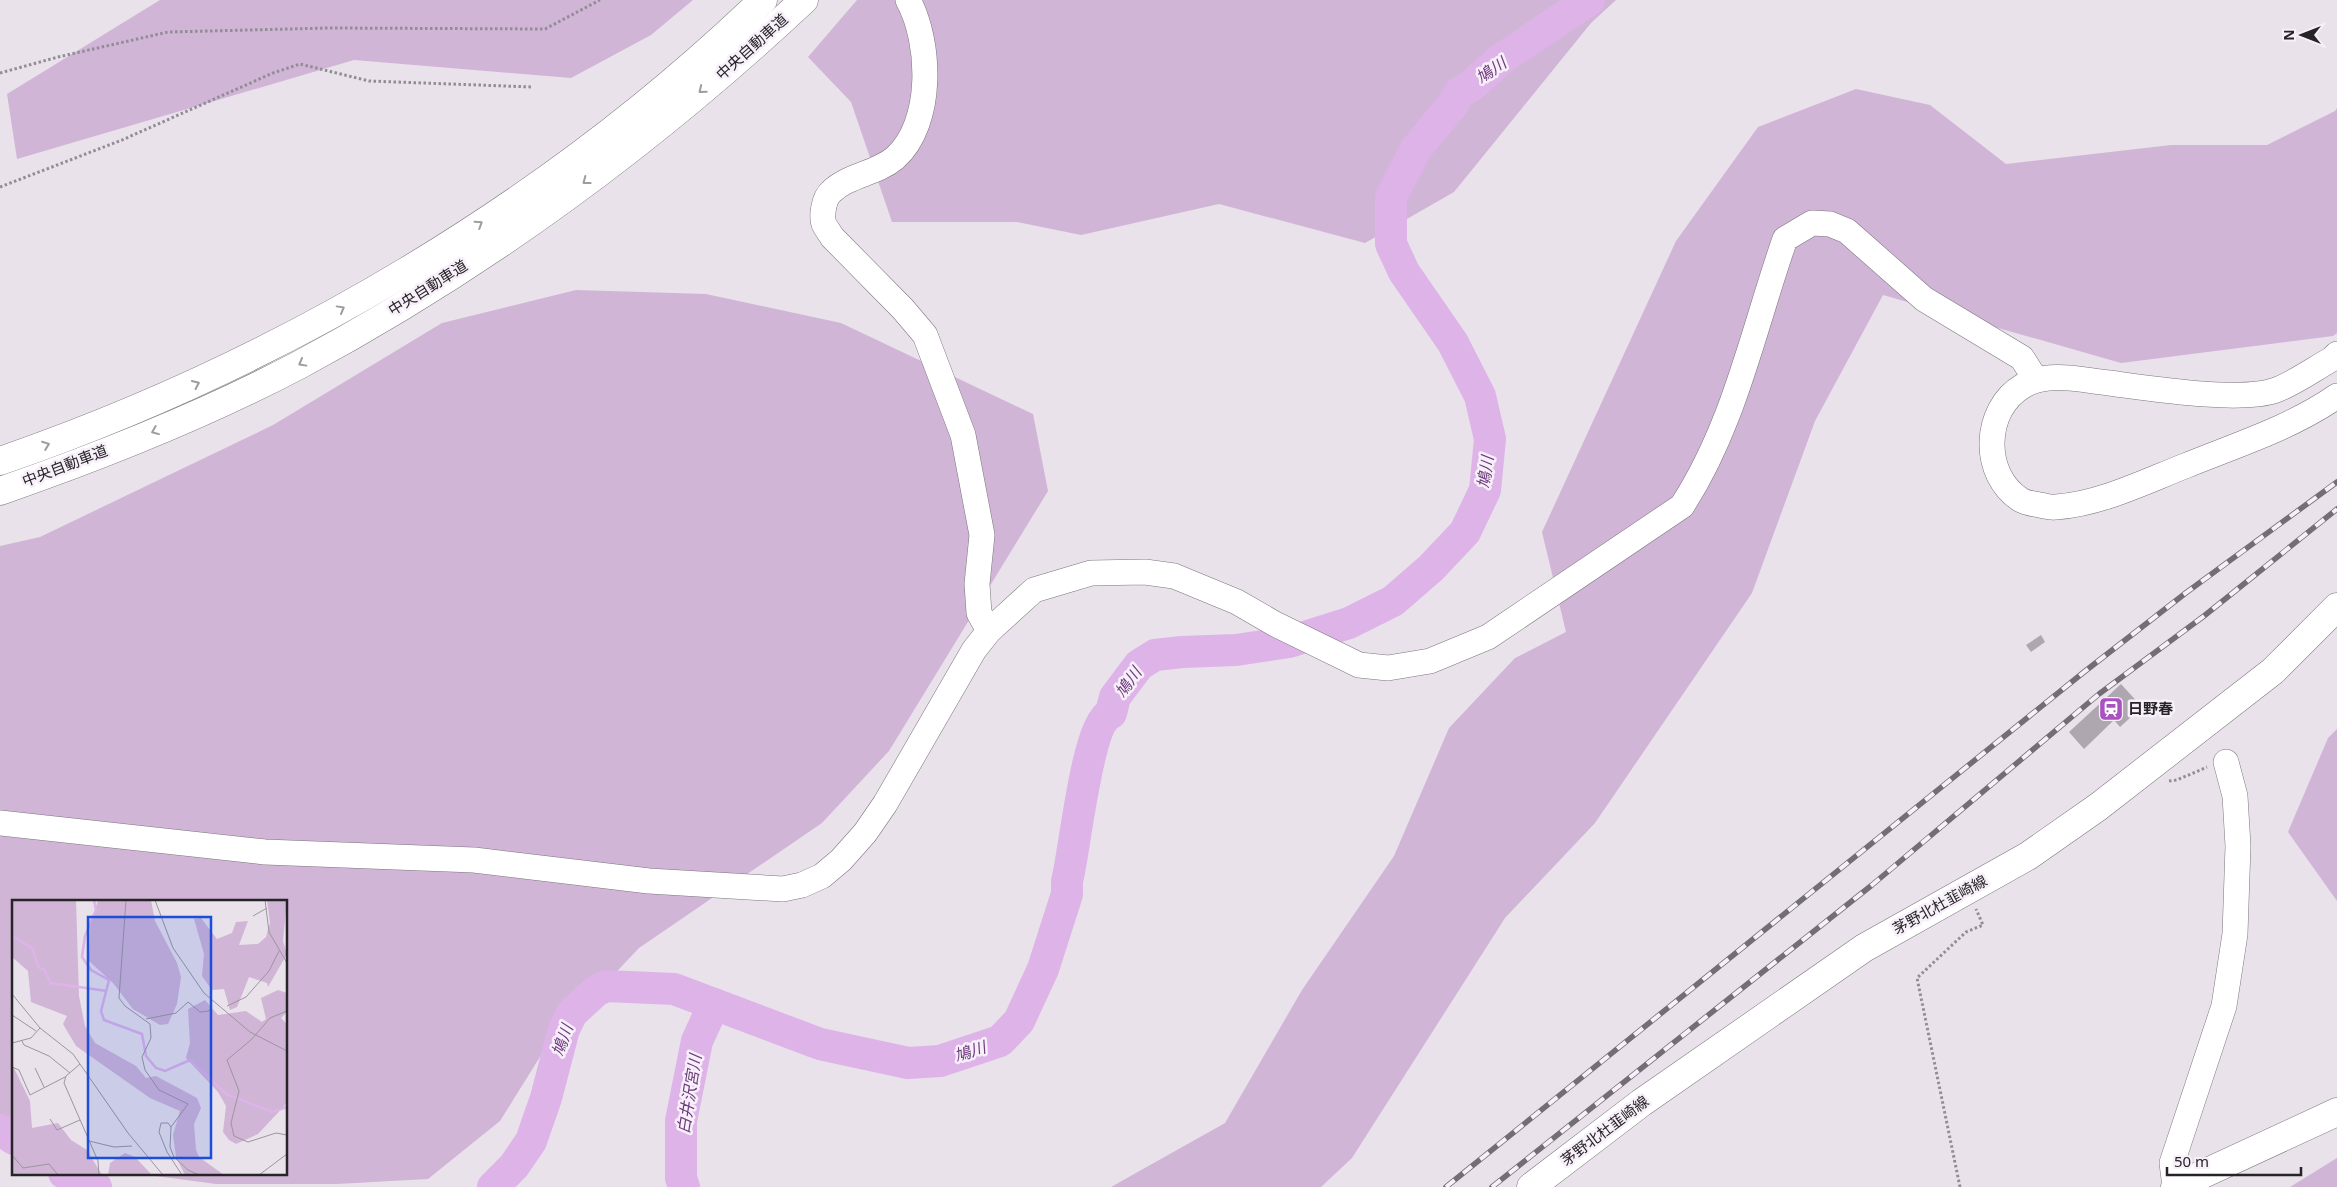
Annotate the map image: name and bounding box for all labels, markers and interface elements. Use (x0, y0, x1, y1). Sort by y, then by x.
street label: 中央自動車道 (711, 9, 791, 84)
north arrow (2277, 10, 2327, 60)
text: N (2279, 29, 2298, 41)
water label: 鳩川 (1472, 51, 1512, 88)
one-way arrow (699, 85, 708, 93)
one-way arrow (582, 175, 592, 184)
one-way arrow (473, 221, 483, 230)
street label: 中央自動車道 (384, 255, 471, 319)
one-way arrow (335, 306, 344, 316)
one-way arrow (298, 356, 307, 366)
one-way arrow (191, 380, 200, 390)
one-way arrow (151, 425, 159, 435)
street label: 中央自動車道 (19, 440, 110, 491)
one-way arrow (41, 441, 50, 451)
water label: 鳩川 (1472, 453, 1498, 489)
water label: 鳩川 (1110, 661, 1147, 701)
station icon: 日野春 (2098, 696, 2124, 722)
place label: 日野春 (2128, 698, 2173, 718)
street label: 茅野北杜韮崎線 (1889, 870, 1990, 938)
inset map (12, 900, 288, 1174)
water label: 鳩川 (546, 1019, 578, 1059)
water label: 鳩川 (951, 1035, 991, 1066)
water label: 白井沢宮川 (672, 1051, 706, 1135)
street label: 茅野北杜韮崎線 (1556, 1091, 1652, 1170)
scale bar (2167, 1144, 2301, 1176)
text: 50 m (2174, 1151, 2209, 1171)

